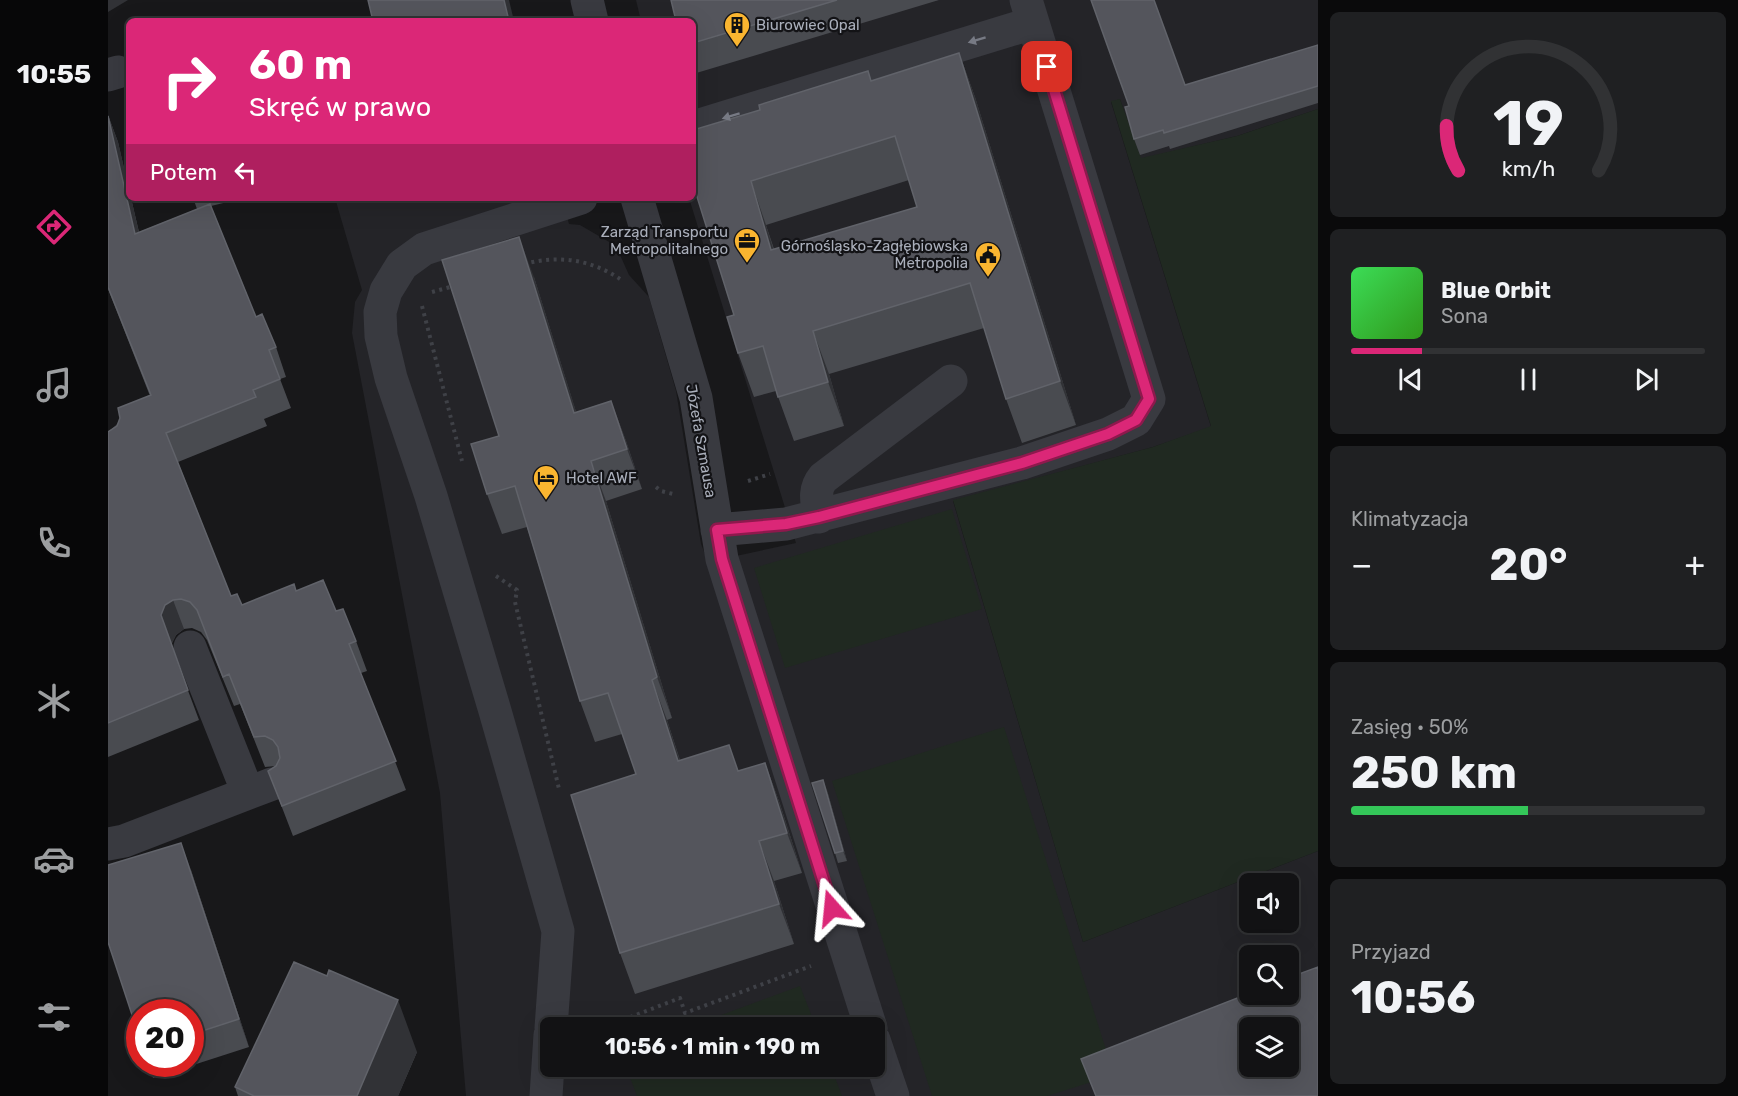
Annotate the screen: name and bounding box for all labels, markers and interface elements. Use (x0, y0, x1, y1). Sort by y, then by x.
building icon: Biurowiec Opal (722, 10, 752, 48)
place label: Biurowiec Opal (756, 16, 860, 34)
one-way arrow (968, 36, 986, 45)
text: 60 m (249, 40, 352, 90)
pin (1021, 41, 1072, 92)
icon: right (150, 42, 228, 120)
icon: arrive (1030, 50, 1063, 83)
text: 10:55 (17, 58, 91, 90)
text: 19 (1492, 88, 1564, 162)
text: Skręć w prawo (249, 91, 431, 123)
one-way arrow (721, 112, 739, 121)
icon: left (229, 156, 262, 189)
text: km/h (1501, 157, 1555, 182)
text: Potem (150, 159, 217, 186)
icon: directions (33, 206, 75, 248)
place label: Zarząd Transportu Metropolitalnego (601, 223, 728, 258)
office icon: Zarząd Transportu Metropolitalnego (732, 226, 762, 264)
place label: Górnośląsko-Zagłębiowska Metropolia (781, 237, 968, 272)
public building icon: Górnośląsko-Zagłębiowska Metropolia (973, 240, 1003, 278)
text: Blue Orbit (1441, 277, 1551, 304)
text: Sona (1441, 304, 1488, 328)
icon: previous (1394, 363, 1427, 396)
icon: pause (1512, 363, 1545, 396)
icon: next (1630, 363, 1663, 396)
icon: music (33, 364, 75, 406)
street label: Józefa Szmausa (682, 383, 720, 499)
hotel icon: Hotel AWF (531, 463, 561, 501)
place label: Hotel AWF (566, 469, 637, 487)
text: Klimatyzacja (1351, 507, 1469, 531)
icon: phone (33, 522, 75, 564)
text: 20° (1489, 538, 1568, 591)
text: − (1351, 545, 1372, 584)
text: + (1684, 545, 1705, 584)
icon: climate (33, 680, 75, 722)
text: Zasięg · 50% (1351, 715, 1468, 739)
text: 250 km (1351, 746, 1517, 799)
icon: car (33, 838, 75, 880)
map controls (1239, 873, 1299, 1077)
button: sound (1239, 873, 1299, 933)
position arrow (800, 876, 864, 940)
text: Przyjazd (1351, 940, 1431, 964)
button: search (1239, 945, 1299, 1005)
text: 10:56 (1351, 971, 1475, 1024)
icon: filters (33, 996, 75, 1038)
speed limit sign: 20 (126, 999, 204, 1077)
button: layers (1239, 1017, 1299, 1077)
text: 10:56 · 1 min · 190 m (605, 1033, 820, 1060)

